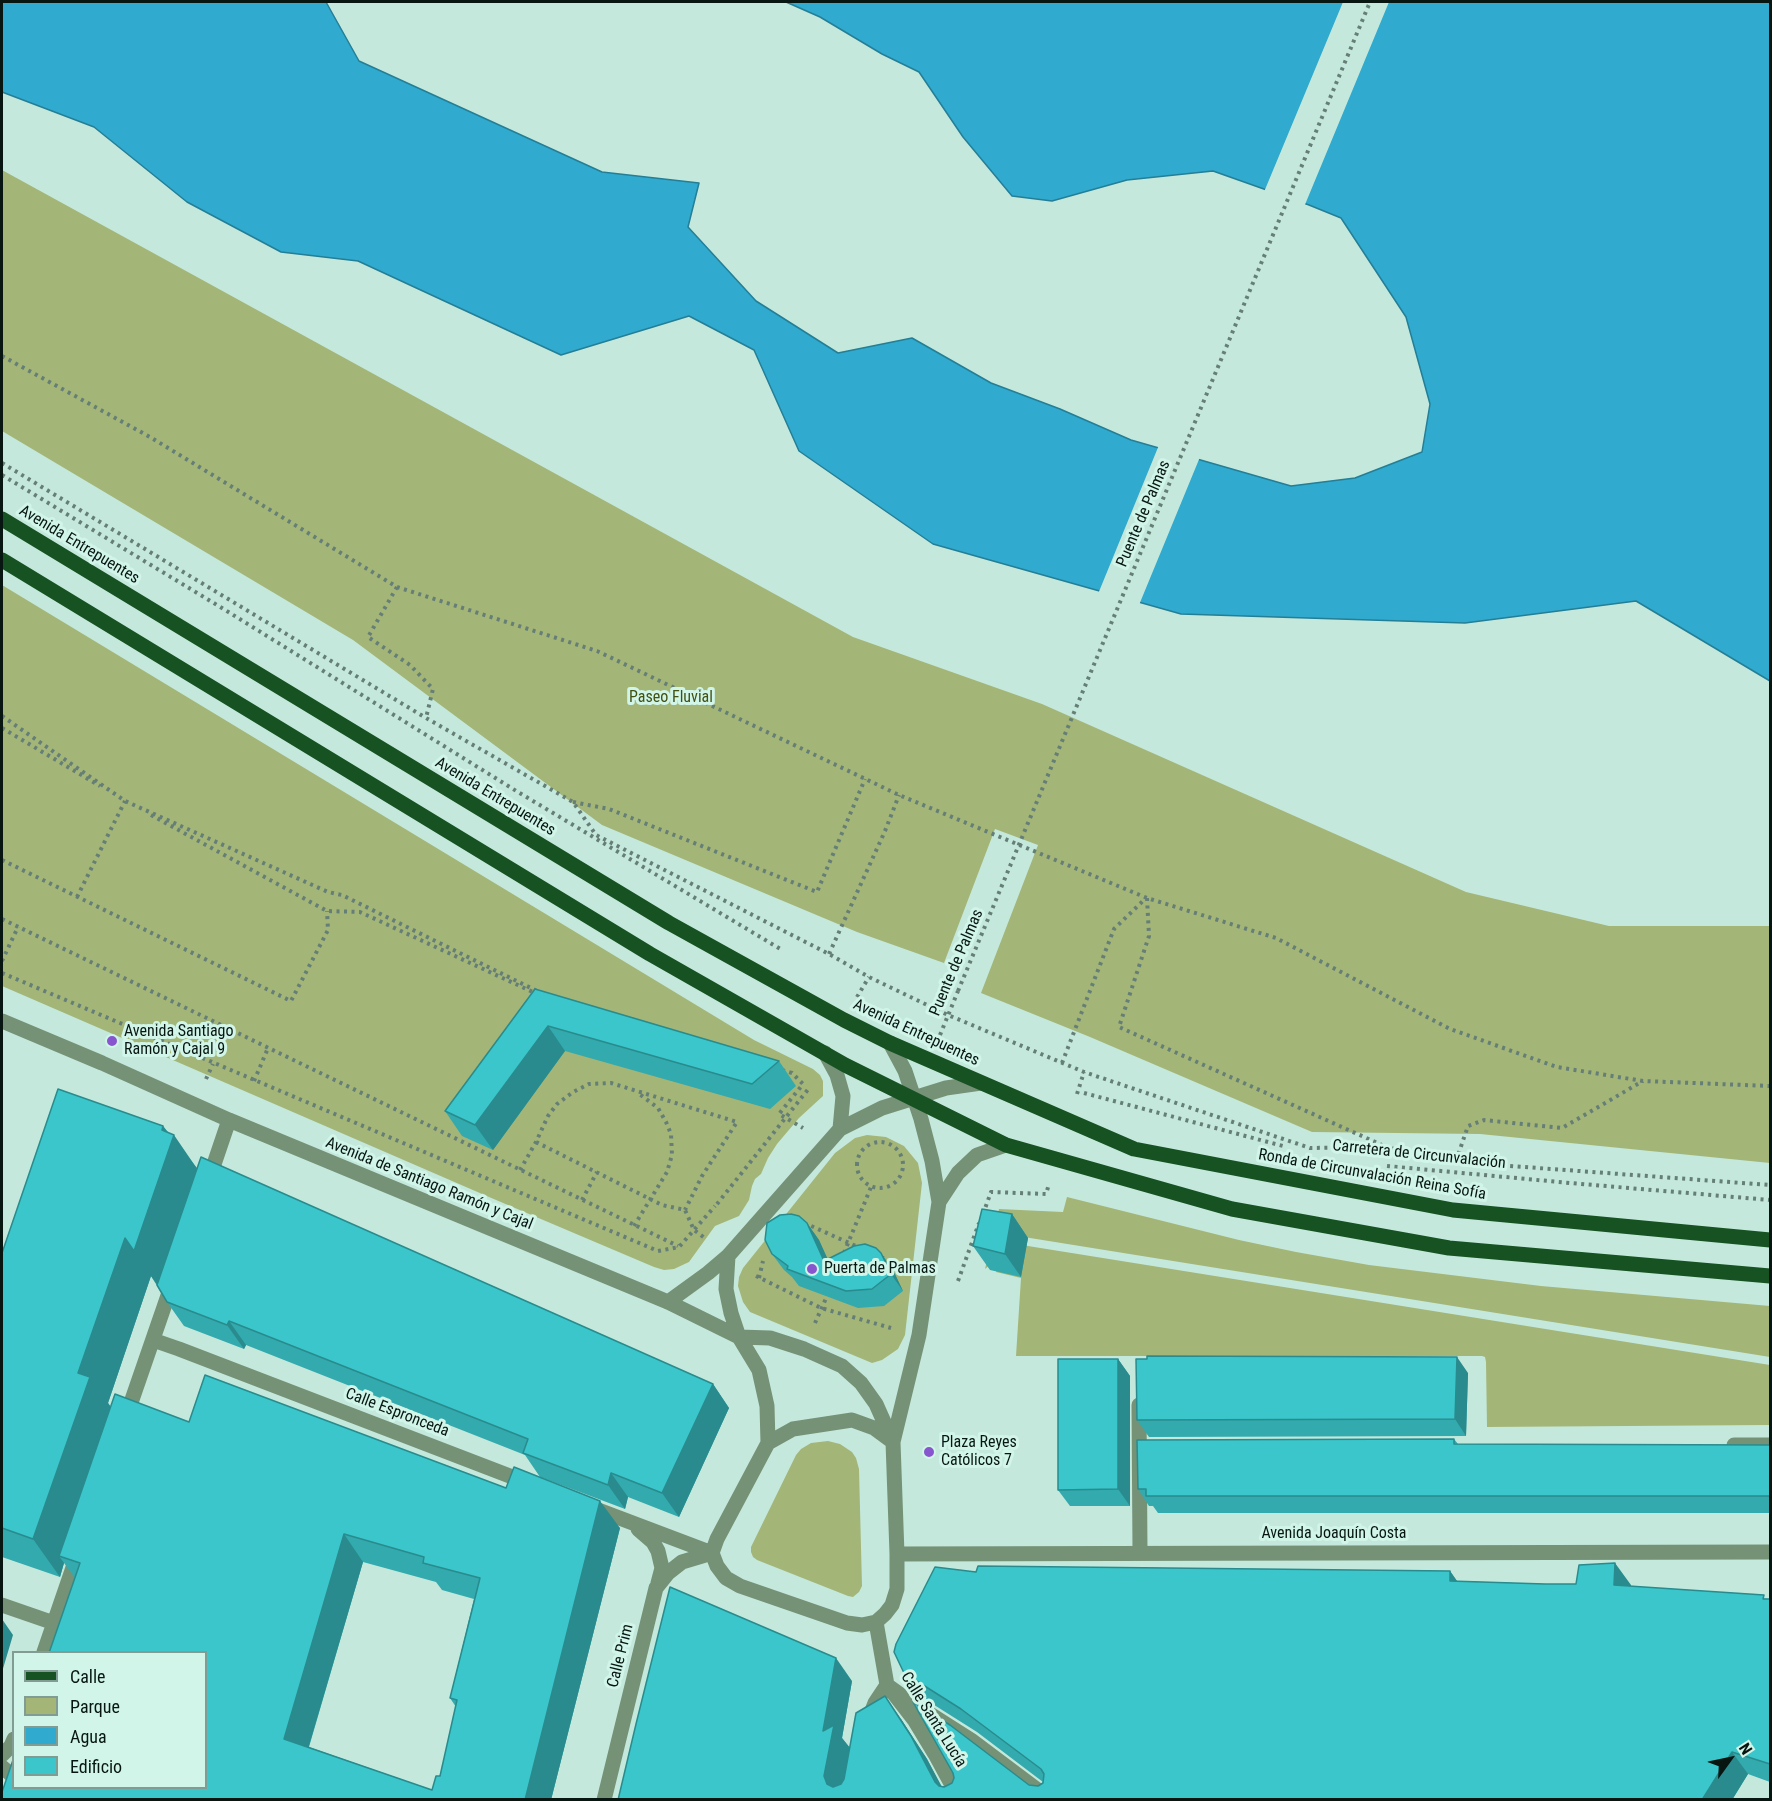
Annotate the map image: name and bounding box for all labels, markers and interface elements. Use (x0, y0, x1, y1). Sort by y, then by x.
street label: Puente de Palmas (1113, 458, 1175, 570)
street label: Avenida Entrepuentes (15, 502, 143, 588)
park label: Paseo Fluvial (629, 688, 713, 708)
street label: Avenida Entrepuentes (431, 754, 559, 840)
street label: Puente de Palmas (926, 907, 988, 1019)
street label: Avenida Entrepuentes (850, 995, 982, 1071)
place label: Avenida Santiago Ramón y Cajal 9 (124, 1022, 233, 1060)
marker: Avenida Santiago Ramón y Cajal 9 (105, 1034, 119, 1048)
street label: Avenida de Santiago Ramón y Cajal (323, 1134, 535, 1234)
street label: Carretera de Circunvalación (1331, 1136, 1507, 1174)
street label: Ronda de Circunvalación Reina Sofía (1257, 1146, 1487, 1204)
place label: Puerta de Palmas (824, 1259, 936, 1279)
marker: Puerta de Palmas (805, 1262, 819, 1276)
street label: Calle Espronceda (343, 1384, 451, 1442)
place label: Plaza Reyes Católicos 7 (941, 1433, 1017, 1471)
marker: Plaza Reyes Católicos 7 (922, 1445, 936, 1459)
street label: Avenida Joaquín Costa (1262, 1524, 1406, 1544)
street label: Calle Prim (604, 1622, 638, 1690)
legend (12, 1651, 207, 1789)
text: Calle (70, 1666, 106, 1687)
street label: Calle Santa Lucía (896, 1669, 970, 1771)
text: Parque (70, 1696, 120, 1717)
text: Agua (70, 1726, 107, 1747)
north arrow (1700, 1729, 1760, 1789)
text: N (1735, 1740, 1756, 1758)
text: Edificio (70, 1756, 122, 1777)

